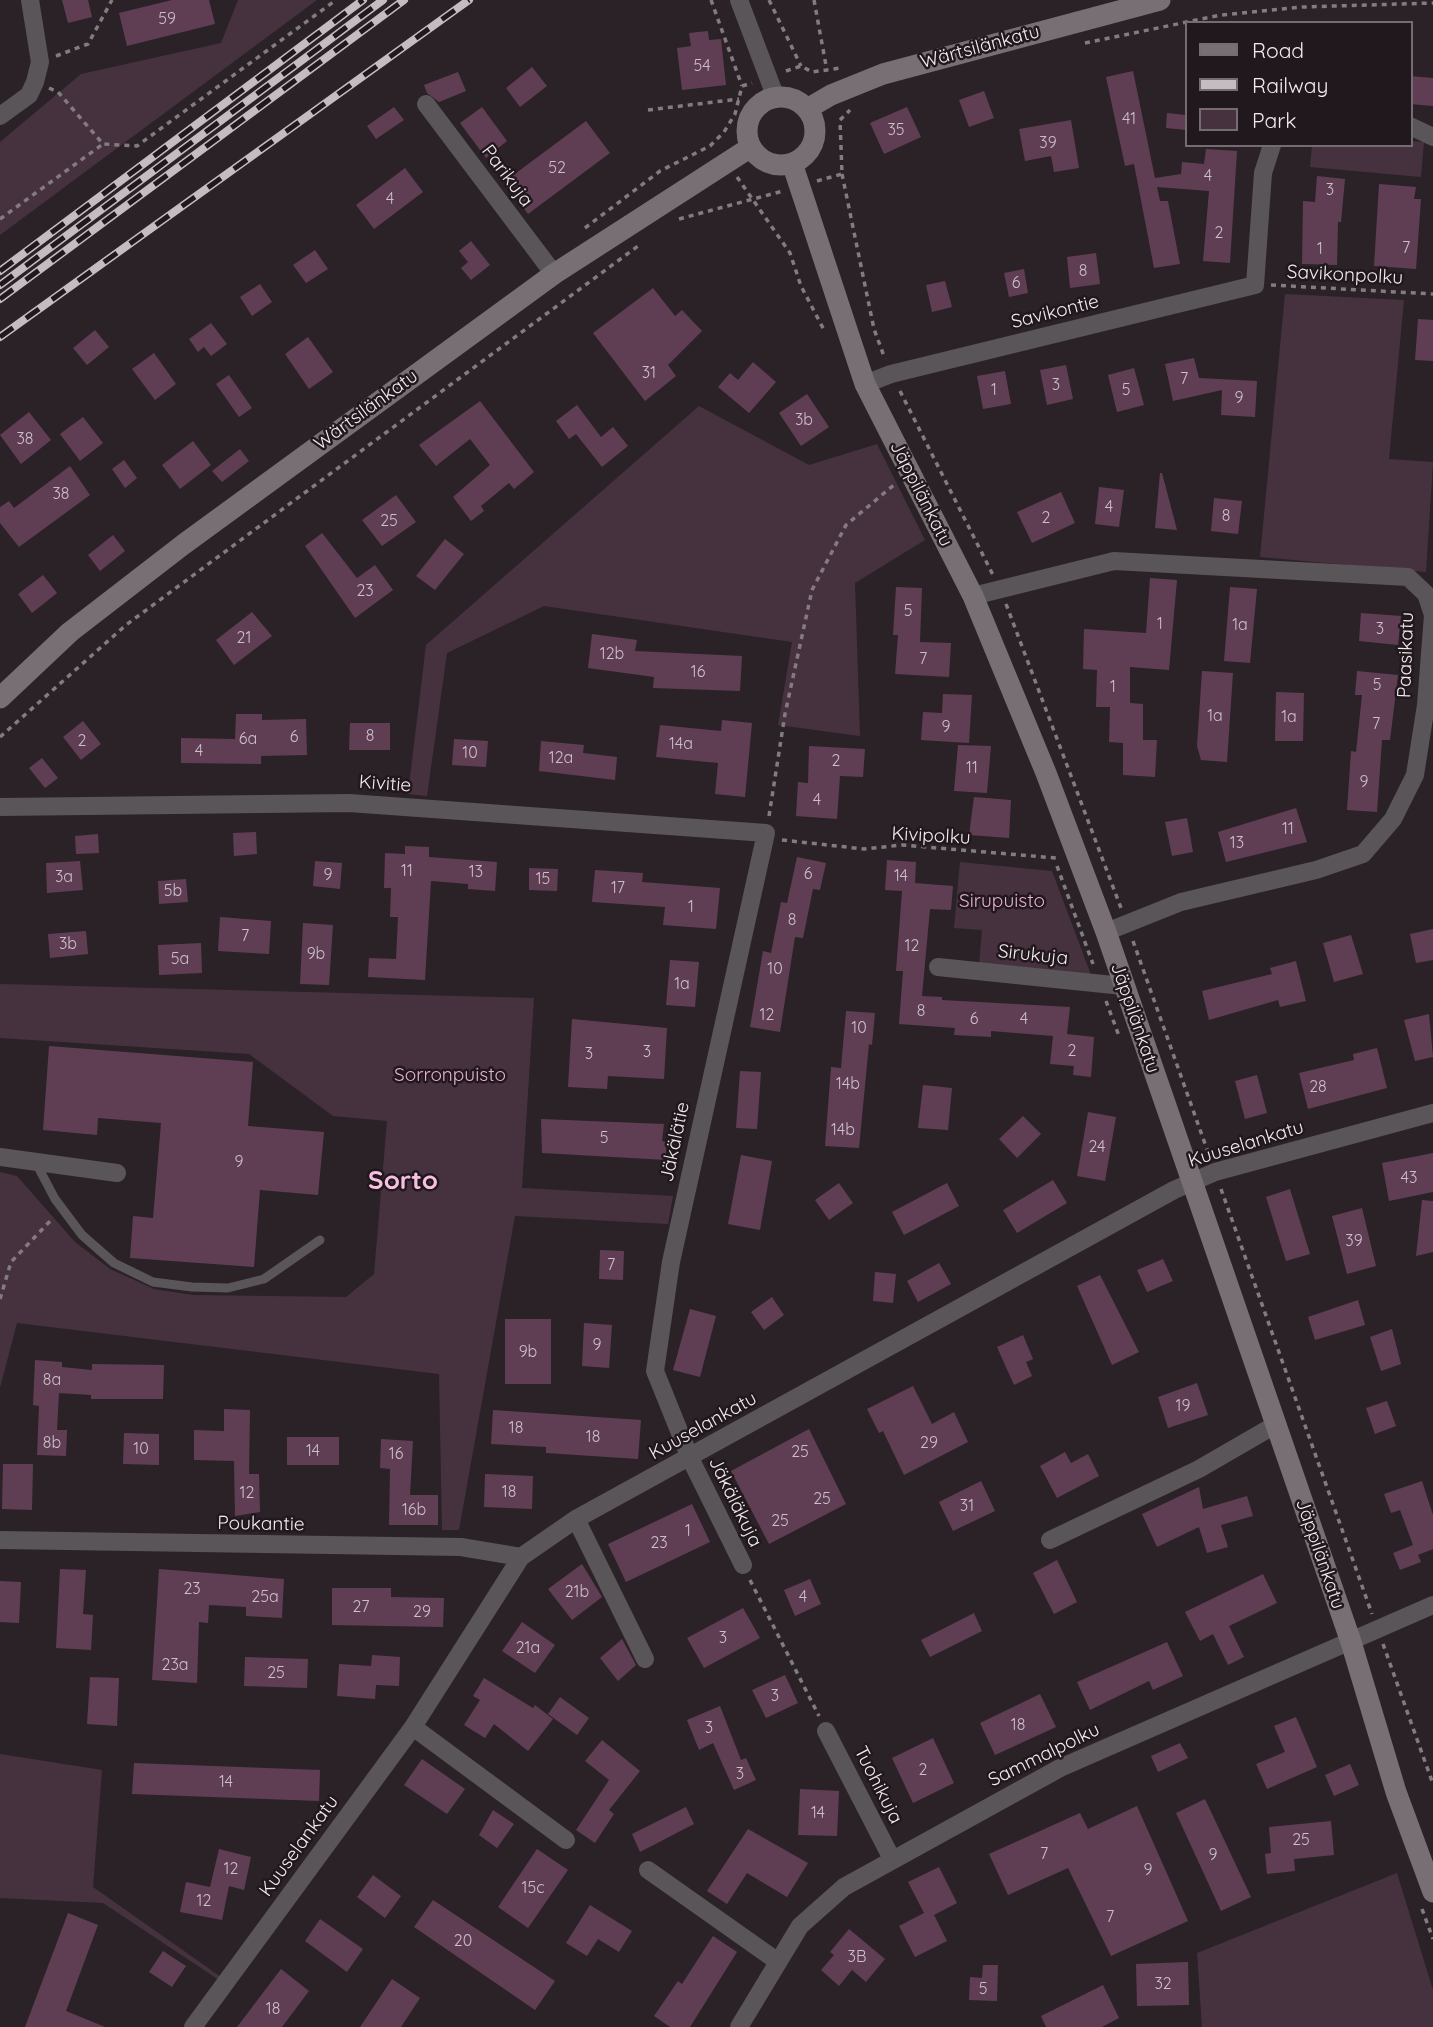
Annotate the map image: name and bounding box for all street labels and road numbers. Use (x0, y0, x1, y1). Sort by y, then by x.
street label: Wärtsilänkatu (918, 20, 1042, 74)
street label: Parikuja (476, 141, 538, 211)
street label: Savikonpolku (1286, 261, 1404, 289)
street label: Savikontie (1009, 290, 1101, 334)
street label: Wärtsilänkatu (310, 365, 422, 455)
street label: Jäppilänkatu (885, 438, 957, 550)
street label: Paasikatu (1393, 611, 1419, 699)
street label: Kivitie (358, 771, 412, 797)
street label: Kivipolku (891, 823, 971, 849)
street label: Sirukuja (997, 940, 1069, 970)
street label: Jäppilänkatu (1105, 960, 1165, 1076)
street label: Jäkälätie (655, 1100, 695, 1184)
street label: Kuuselankatu (1185, 1116, 1307, 1172)
street label: Kuuselankatu (645, 1387, 761, 1465)
street label: Jäkäläkuja (703, 1453, 767, 1551)
street label: Jäppilänkatu (1290, 1496, 1350, 1612)
street label: Poukantie (217, 1512, 305, 1536)
street label: Sammalpolku (985, 1718, 1103, 1792)
street label: Tuohikuja (849, 1742, 907, 1828)
street label: Kuuselankatu (255, 1791, 343, 1901)

